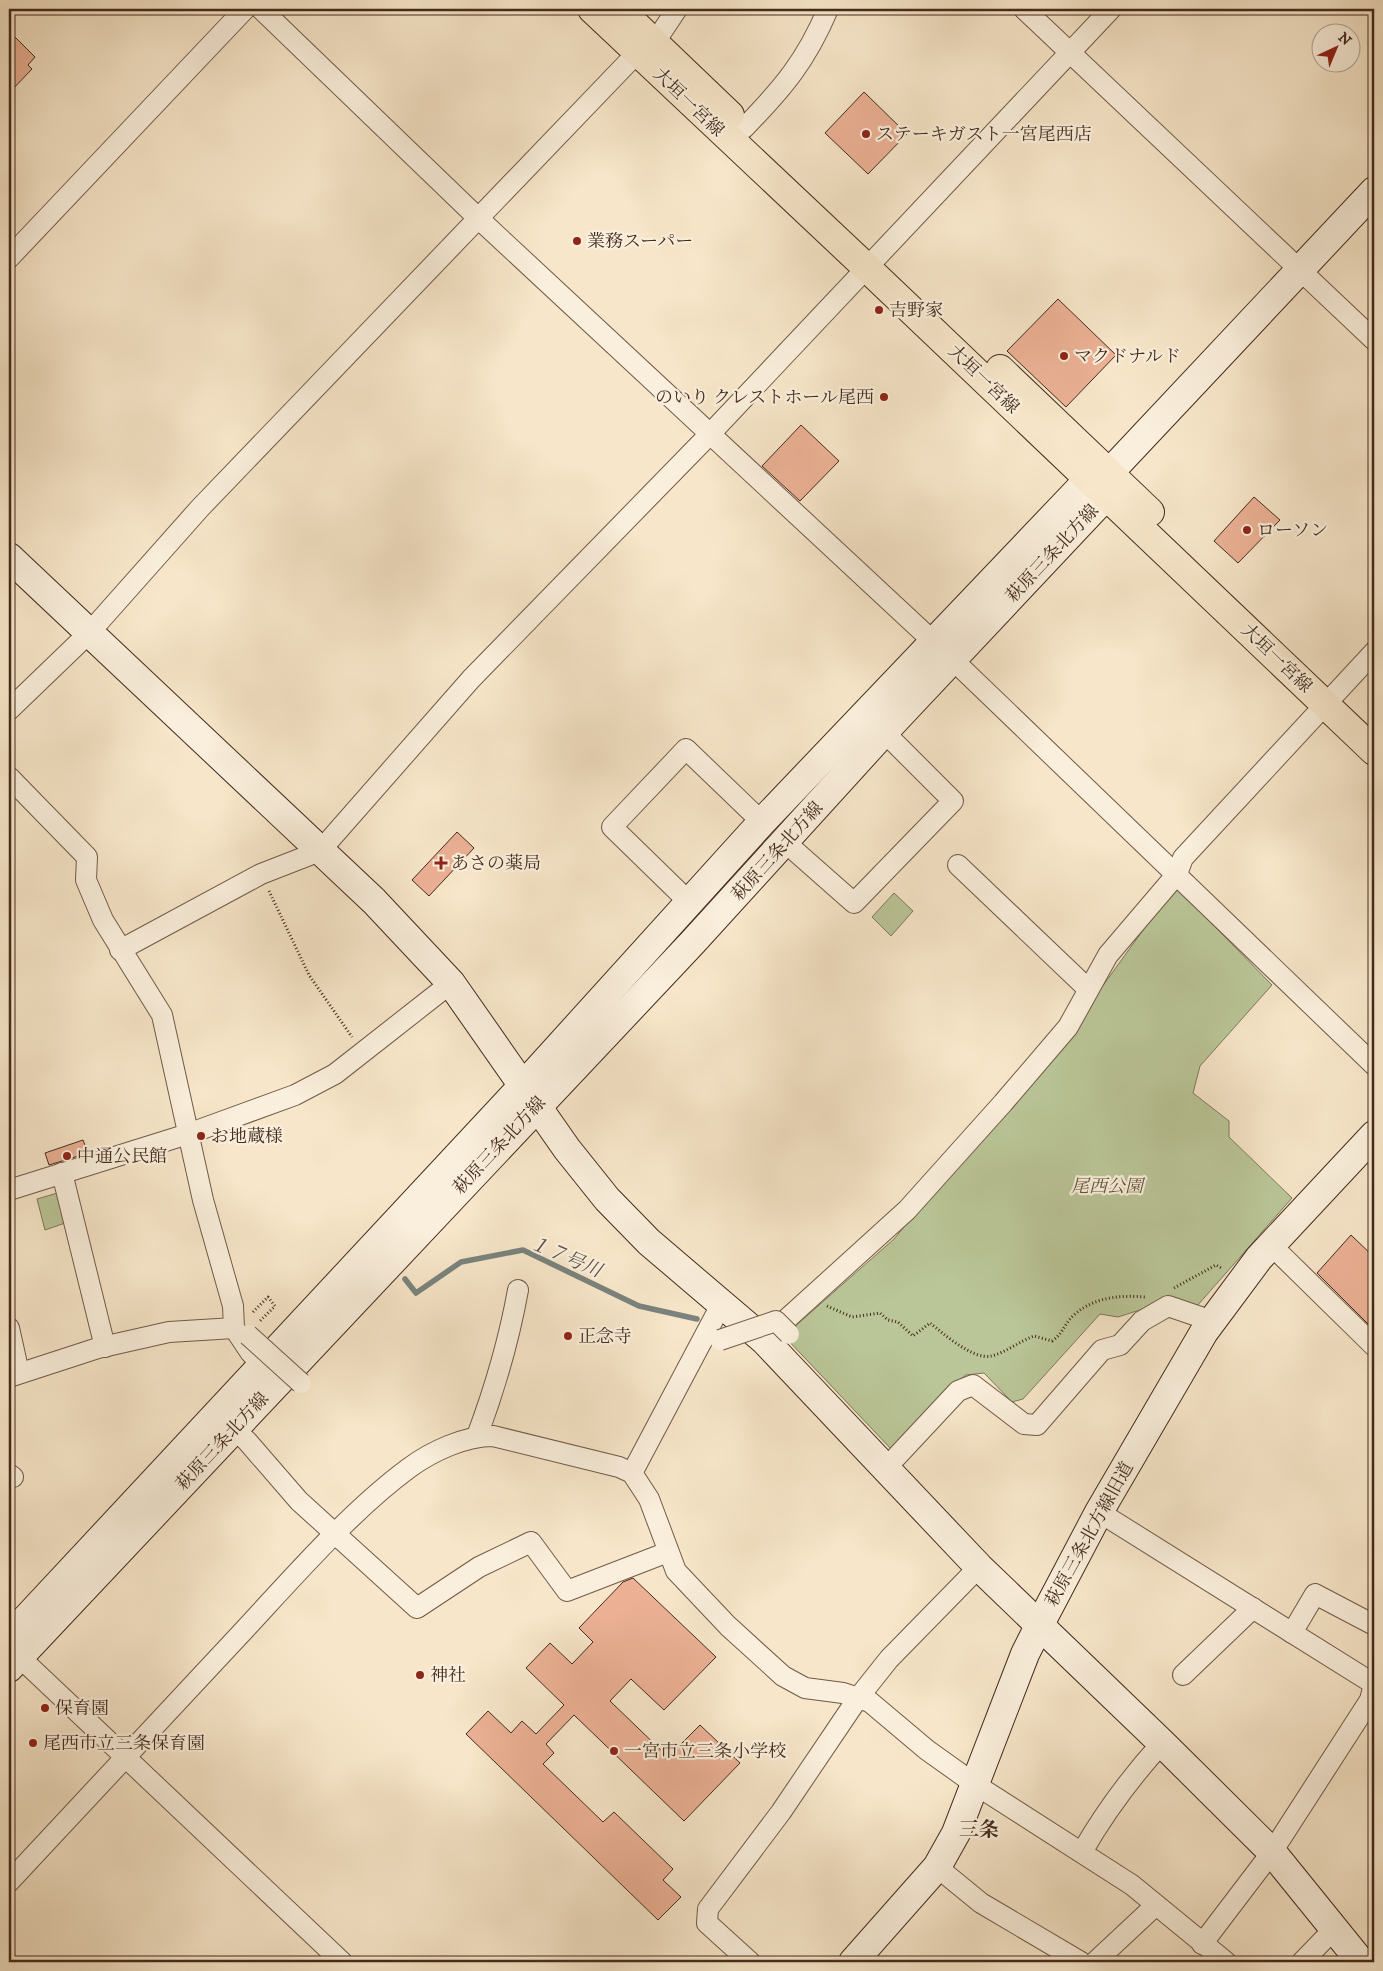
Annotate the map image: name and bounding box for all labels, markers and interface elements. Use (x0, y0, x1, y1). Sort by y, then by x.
north arrow (1310, 22, 1360, 72)
text: N (1334, 29, 1355, 50)
street label: 大垣一宮線 (648, 64, 728, 142)
place label: ステーキガスト一宮尾西店 (876, 124, 1092, 146)
marker: ステーキガスト一宮尾西店 (860, 128, 872, 140)
place label: 業務スーパー (587, 231, 693, 253)
marker: 業務スーパー (571, 235, 583, 247)
place label: 吉野家 (889, 300, 943, 322)
marker: 吉野家 (873, 304, 885, 316)
street label: 大垣一宮線 (943, 341, 1023, 419)
place label: マクドナルド (1074, 346, 1181, 368)
marker: マクドナルド (1058, 350, 1070, 362)
place label: のいり クレストホール尾西 (655, 387, 874, 409)
marker: のいり クレストホール尾西 (878, 391, 890, 403)
street label: 萩原三条北方線 (1002, 500, 1104, 607)
place label: ローソン (1257, 520, 1328, 542)
marker: ローソン (1241, 524, 1253, 536)
street label: 大垣一宮線 (1236, 620, 1316, 698)
street label: 萩原三条北方線 (727, 797, 828, 906)
place label: あさの薬局 (451, 853, 541, 875)
marker: あさの薬局 (435, 857, 447, 869)
street label: 萩原三条北方線 (449, 1092, 551, 1199)
place label: お地蔵様 (211, 1126, 283, 1148)
marker: お地蔵様 (195, 1130, 207, 1142)
place label: 中通公民館 (77, 1146, 167, 1168)
marker: 中通公民館 (61, 1150, 73, 1162)
park label: 尾西公園 (1071, 1176, 1146, 1198)
water label: １７号川 (526, 1232, 607, 1284)
place label: 正念寺 (578, 1326, 632, 1348)
marker: 正念寺 (562, 1330, 574, 1342)
street label: 萩原三条北方線 (172, 1388, 274, 1495)
street label: 萩原三条北方線旧道 (1041, 1458, 1139, 1611)
place label: 神社 (430, 1665, 466, 1687)
marker: 神社 (414, 1669, 426, 1681)
place label: 保育園 (55, 1698, 109, 1720)
marker: 保育園 (39, 1702, 51, 1714)
place label: 尾西市立三条保育園 (43, 1733, 205, 1755)
marker: 尾西市立三条保育園 (27, 1737, 39, 1749)
place label: 一宮市立三条小学校 (624, 1741, 786, 1763)
marker: 一宮市立三条小学校 (608, 1745, 620, 1757)
district label: 三条 (959, 1818, 999, 1843)

